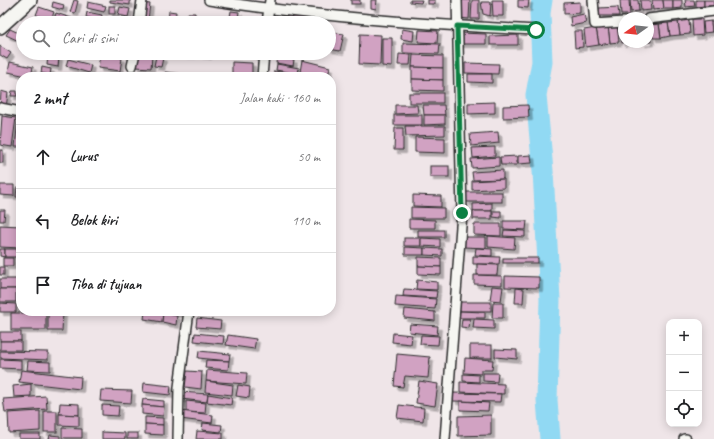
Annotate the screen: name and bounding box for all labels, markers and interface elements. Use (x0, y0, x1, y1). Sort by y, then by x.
north arrow (618, 12, 654, 48)
search box (16, 16, 336, 60)
route start (527, 21, 545, 39)
icon: search (30, 27, 52, 49)
text: Cari di sini (62, 29, 117, 48)
text: 2 mnt (32, 88, 67, 109)
text: Jalan kaki · 160 m (240, 90, 320, 106)
icon: ahead (32, 146, 54, 168)
text: Lurus (70, 147, 98, 166)
text: 50 m (298, 149, 320, 165)
route end (453, 204, 471, 222)
icon: left (32, 210, 54, 232)
text: Belok kiri (70, 211, 117, 230)
text: 110 m (292, 213, 320, 229)
icon: arrive (32, 274, 54, 296)
text: Tiba di tujuan (70, 275, 141, 294)
map controls (666, 319, 702, 427)
button: + (666, 319, 702, 355)
button: − (666, 355, 702, 391)
button: locate (666, 391, 702, 427)

